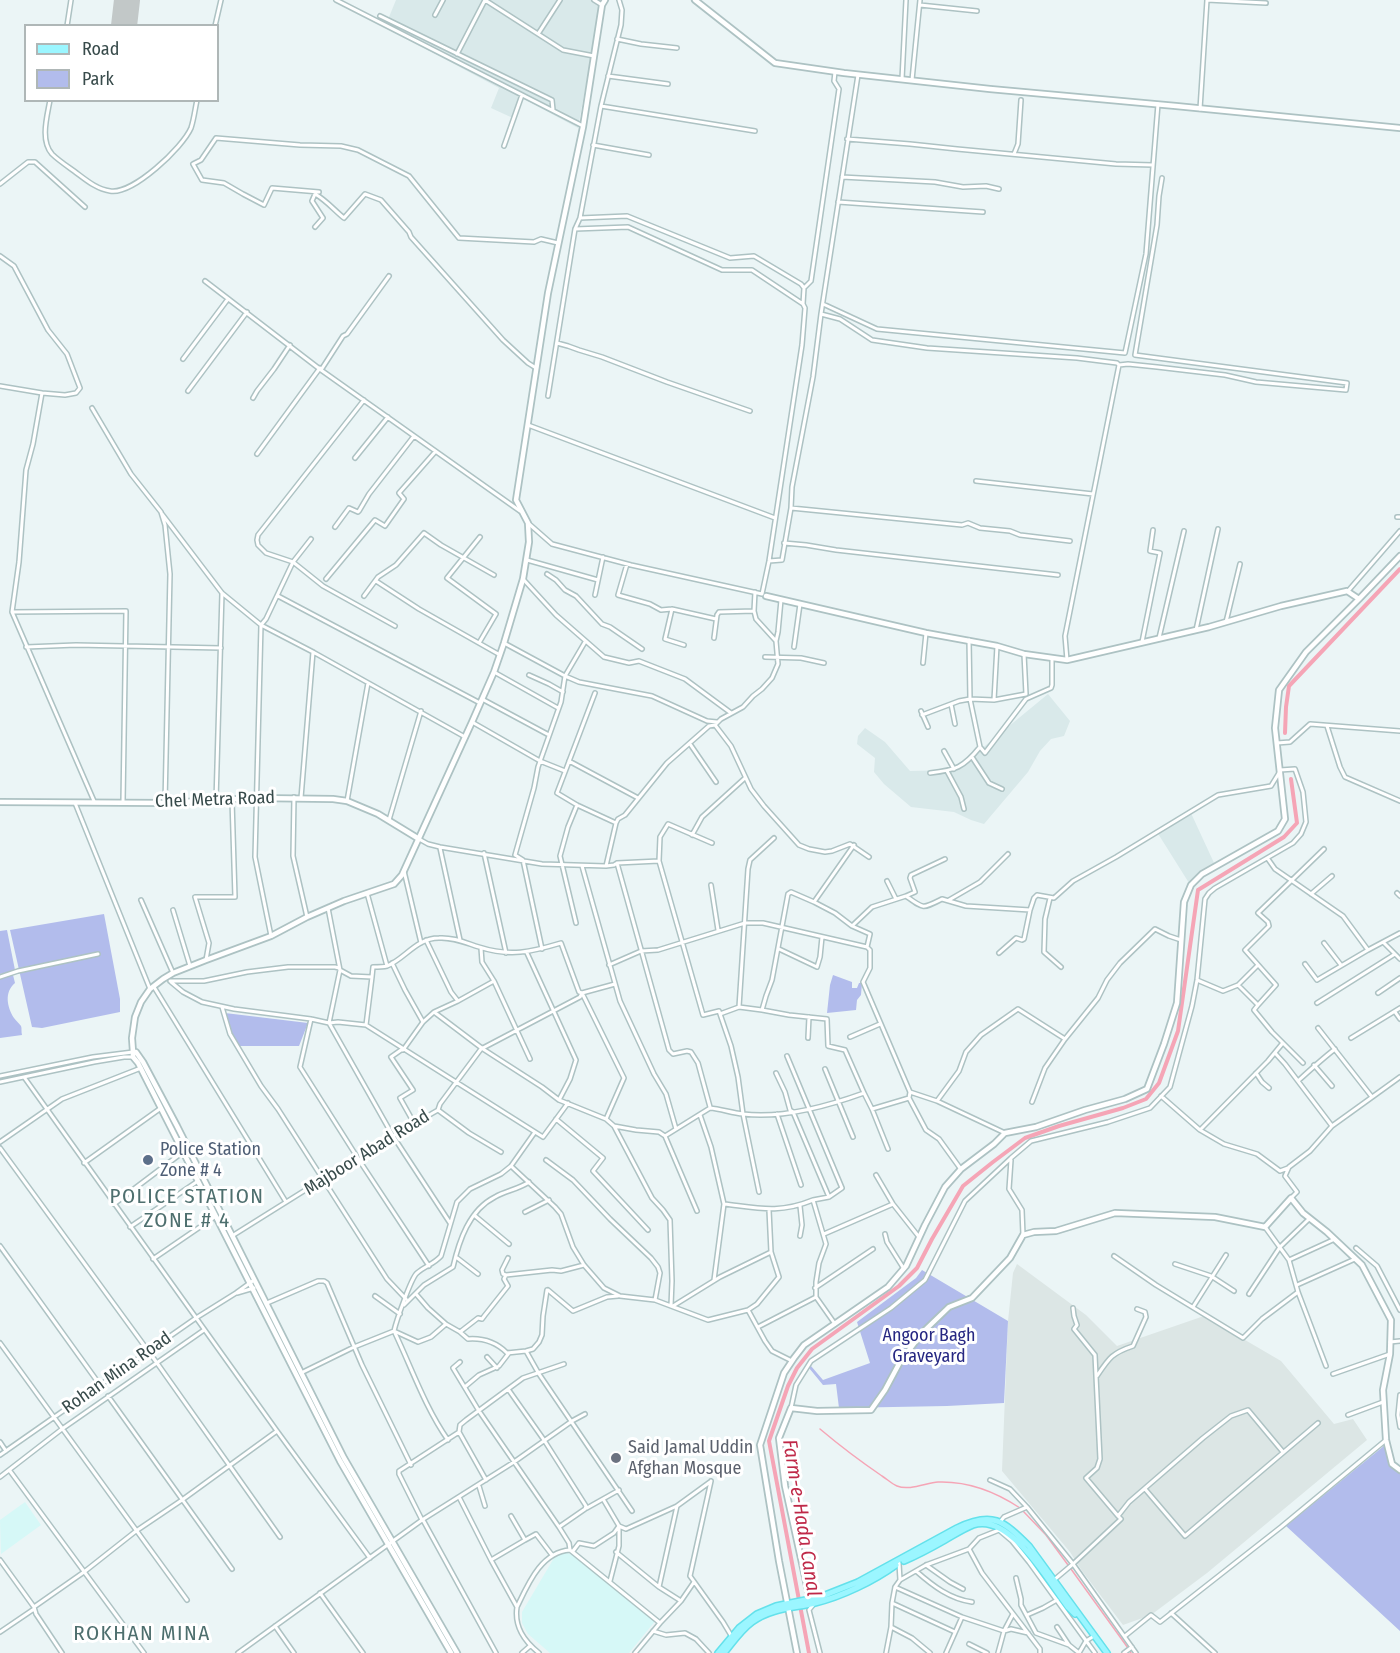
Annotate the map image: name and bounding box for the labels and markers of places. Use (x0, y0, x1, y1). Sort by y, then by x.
place label: Police Station Zone # 4 (160, 1139, 261, 1182)
marker: Police Station Zone # 4 (141, 1153, 155, 1167)
place label: Said Jamal Uddin Afghan Mosque (628, 1437, 753, 1480)
marker: Said Jamal Uddin Afghan Mosque (609, 1451, 623, 1465)

